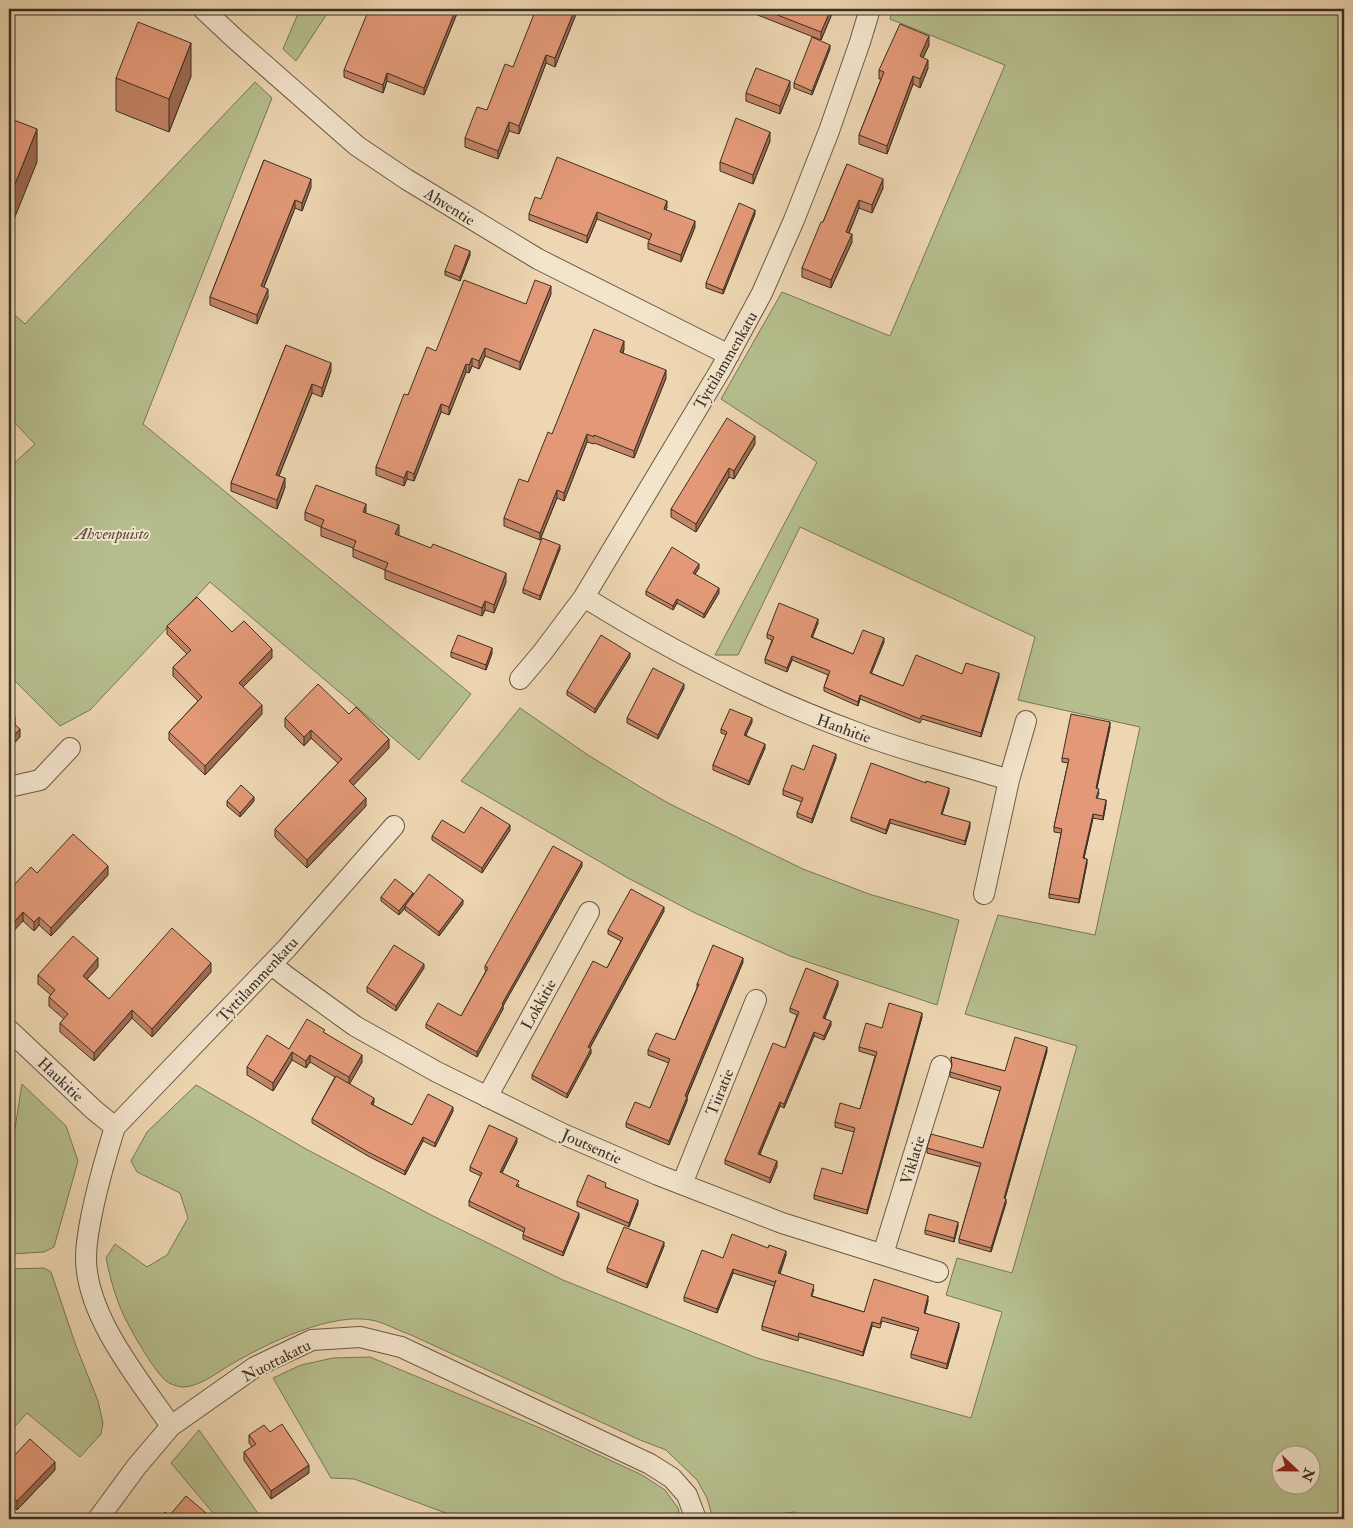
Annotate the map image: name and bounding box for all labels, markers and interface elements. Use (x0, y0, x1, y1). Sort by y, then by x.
street label: Ahventie (420, 183, 479, 230)
street label: Tyttilammenkatu (690, 308, 762, 413)
park label: Ahvenpuisto (73, 524, 149, 544)
street label: Hanhitie (814, 710, 874, 748)
street label: Tyttilammenkatu (213, 933, 303, 1027)
street label: Lokkitie (517, 975, 561, 1033)
street label: Haukitie (33, 1053, 88, 1106)
street label: Tiiratie (702, 1066, 738, 1119)
street label: Joutsentie (557, 1124, 625, 1170)
street label: Viklatie (896, 1133, 930, 1187)
street label: Nuottakatu (239, 1335, 314, 1387)
north arrow (1270, 1446, 1320, 1496)
text: N (1297, 1465, 1318, 1484)

